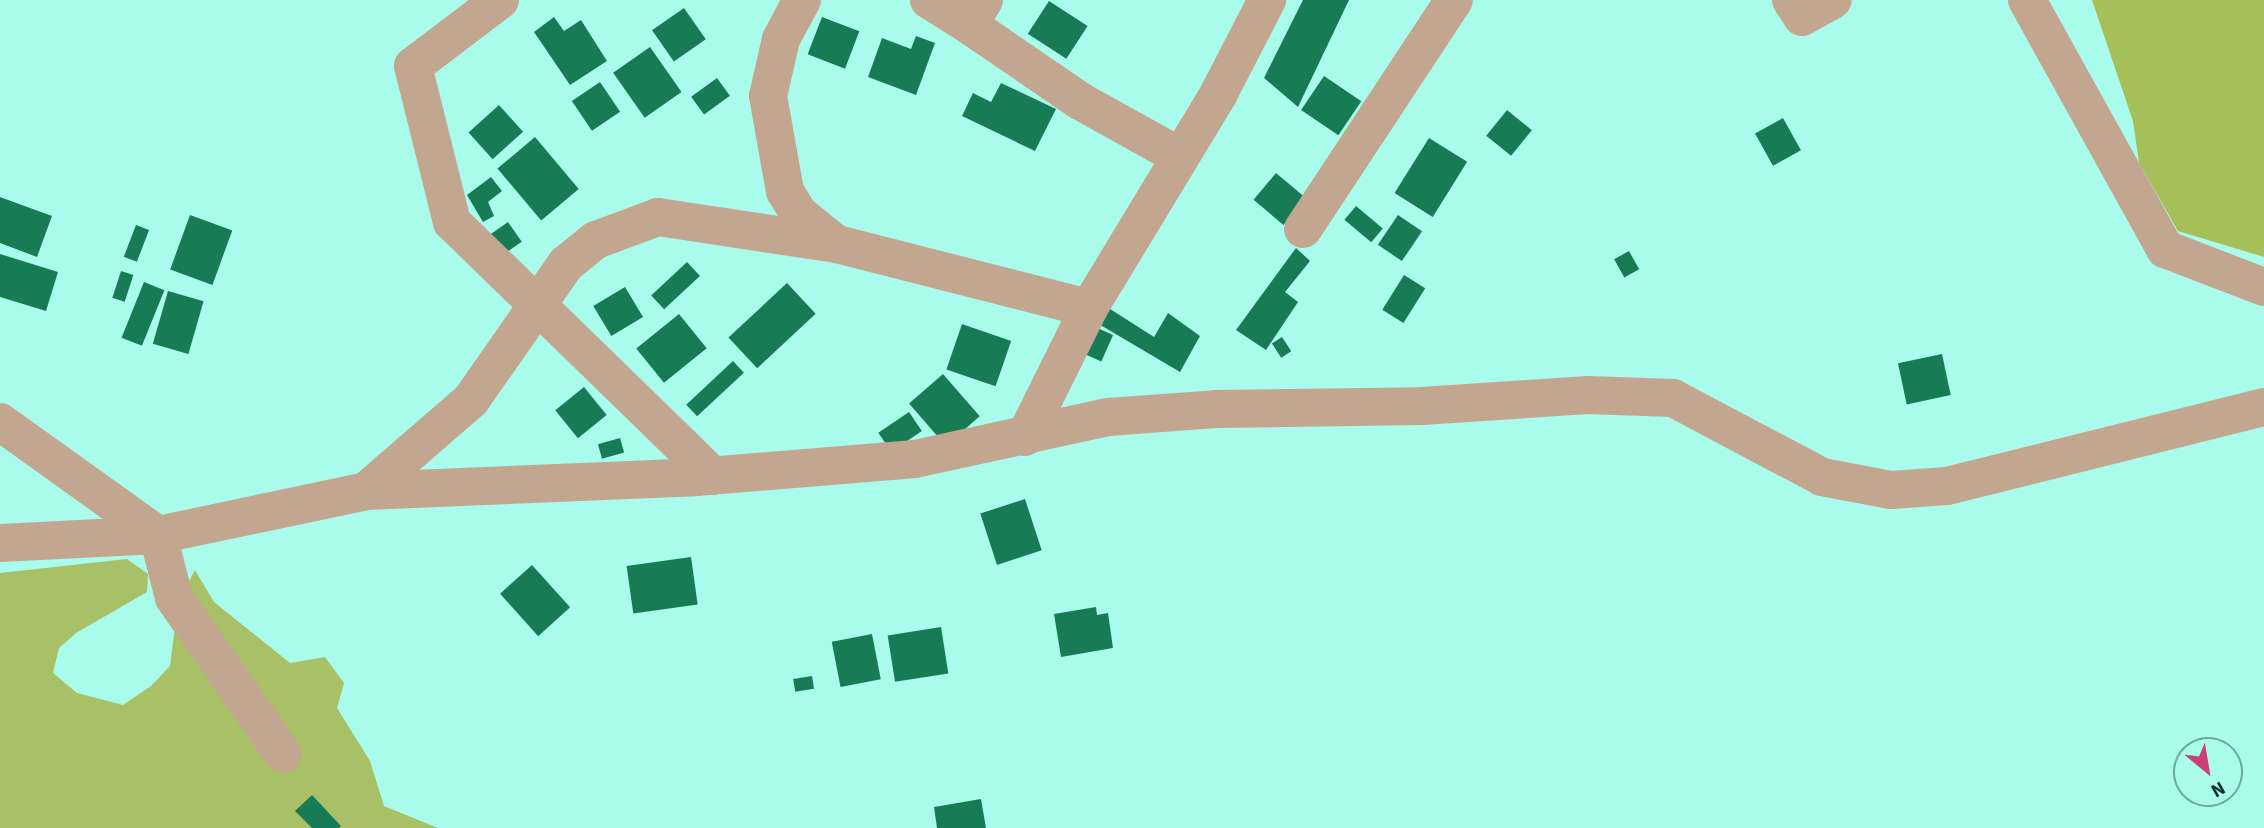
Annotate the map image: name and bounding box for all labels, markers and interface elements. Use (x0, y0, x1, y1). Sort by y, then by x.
north arrow (2173, 737, 2243, 807)
text: N (2206, 774, 2230, 804)

